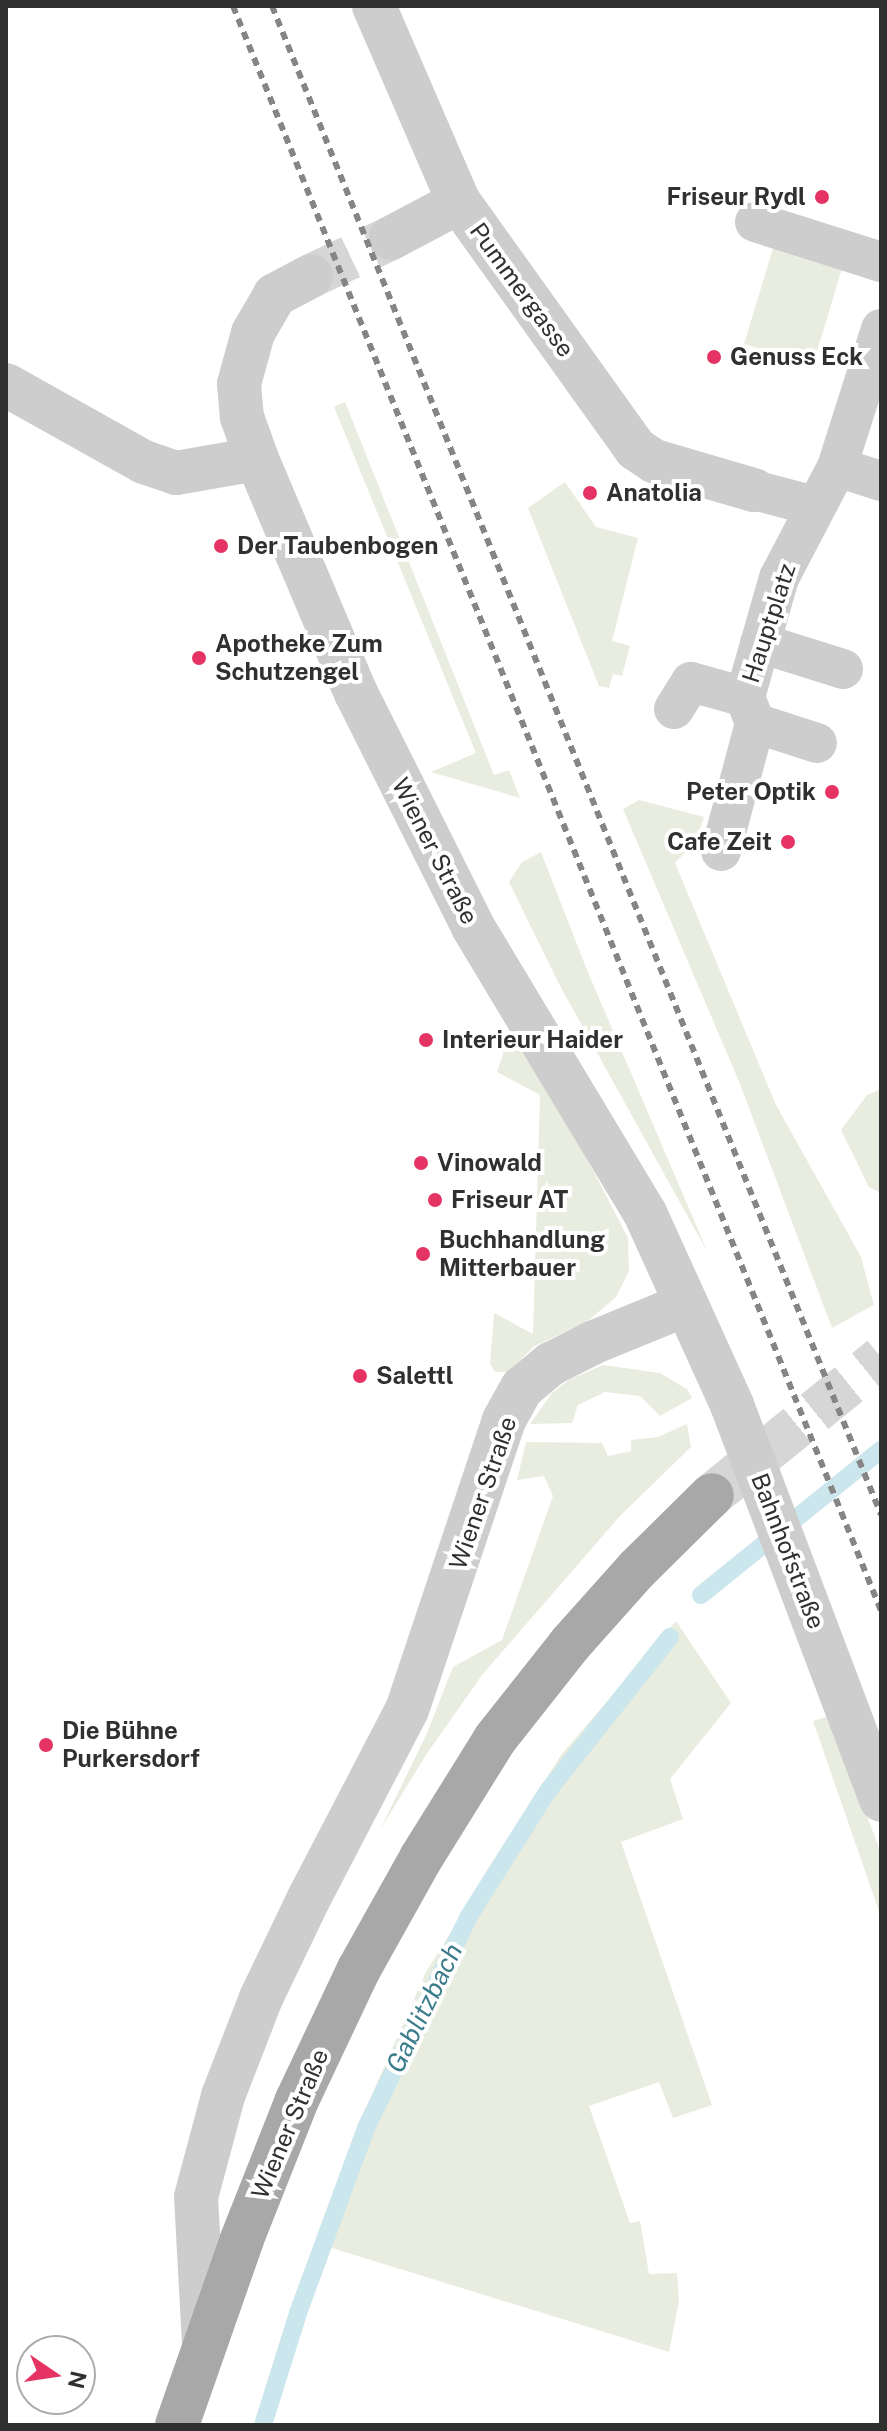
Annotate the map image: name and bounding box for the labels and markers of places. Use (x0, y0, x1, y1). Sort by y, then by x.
place label: Friseur Rydl (667, 183, 806, 211)
marker: Friseur Rydl (813, 188, 831, 206)
place label: Genuss Eck (730, 343, 863, 371)
marker: Genuss Eck (705, 348, 723, 366)
place label: Anatolia (606, 479, 702, 507)
marker: Anatolia (581, 484, 599, 502)
place label: Der Taubenbogen (237, 532, 438, 560)
marker: Der Taubenbogen (212, 537, 230, 555)
place label: Apotheke Zum Schutzengel (215, 630, 383, 686)
marker: Apotheke Zum Schutzengel (190, 649, 208, 667)
place label: Peter Optik (686, 778, 816, 806)
marker: Peter Optik (823, 783, 841, 801)
place label: Cafe Zeit (667, 828, 772, 856)
marker: Cafe Zeit (779, 833, 797, 851)
place label: Interieur Haider (442, 1026, 623, 1054)
marker: Interieur Haider (417, 1031, 435, 1049)
place label: Vinowald (437, 1149, 542, 1177)
marker: Vinowald (412, 1154, 430, 1172)
place label: Friseur AT (451, 1186, 568, 1214)
marker: Friseur AT (426, 1191, 444, 1209)
place label: Buchhandlung Mitterbauer (439, 1226, 605, 1282)
marker: Buchhandlung Mitterbauer (414, 1245, 432, 1263)
place label: Salettl (376, 1362, 454, 1390)
marker: Salettl (351, 1367, 369, 1385)
place label: Die Bühne Purkersdorf (62, 1717, 200, 1773)
marker: Die Bühne Purkersdorf (37, 1736, 55, 1754)

